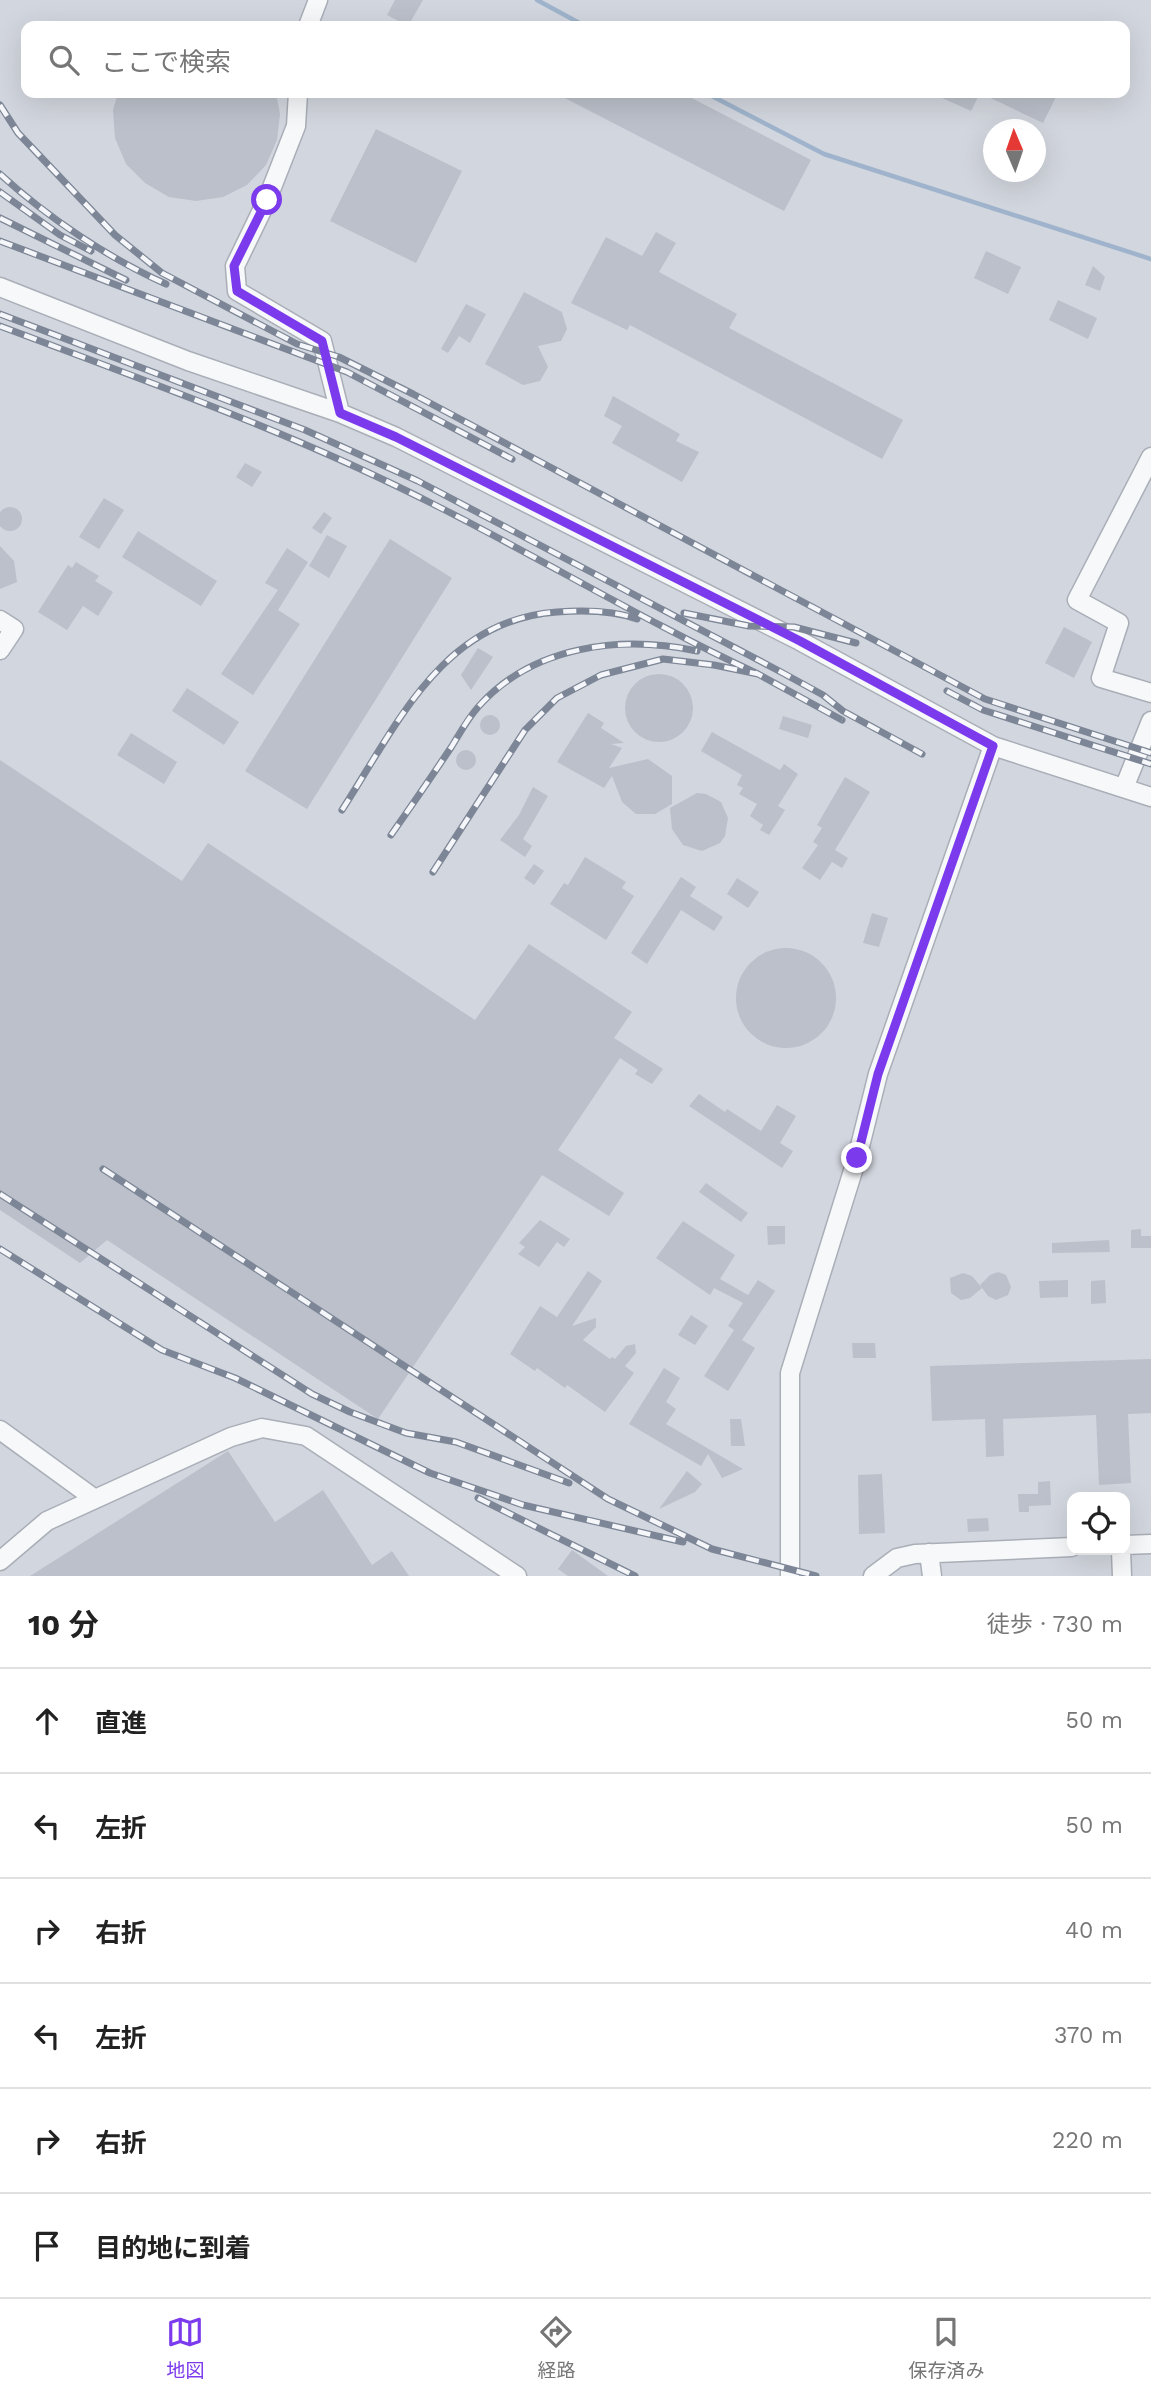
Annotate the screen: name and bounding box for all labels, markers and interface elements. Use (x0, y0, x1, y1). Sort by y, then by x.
search box (21, 21, 1130, 98)
icon: search (45, 41, 83, 79)
text: ここで検索 (101, 47, 231, 77)
north arrow (983, 119, 1046, 182)
route start (251, 184, 282, 215)
route end (841, 1142, 872, 1173)
map controls (1067, 1492, 1130, 1555)
button: locate (1067, 1492, 1130, 1555)
text: 10 分 (28, 1607, 99, 1642)
text: 徒歩 · 730 m (987, 1611, 1123, 1638)
icon: ahead (28, 1702, 66, 1740)
text: 50 m (1066, 1707, 1123, 1734)
text: 直進 (95, 1708, 147, 1738)
icon: left (28, 1807, 66, 1845)
text: 50 m (1066, 1812, 1123, 1839)
text: 左折 (95, 1813, 147, 1843)
icon: right (28, 1912, 66, 1950)
text: 40 m (1065, 1917, 1123, 1944)
text: 右折 (95, 1918, 147, 1948)
icon: left (28, 2017, 66, 2055)
text: 370 m (1054, 2022, 1123, 2049)
text: 左折 (95, 2023, 147, 2053)
icon: right (28, 2122, 66, 2160)
text: 220 m (1052, 2127, 1123, 2154)
text: 右折 (95, 2128, 147, 2158)
icon: arrive (28, 2227, 66, 2265)
text: 目的地に到着 (95, 2233, 251, 2263)
tab: 地図 (166, 2313, 205, 2382)
tab: 経路 (537, 2313, 576, 2382)
tab: 保存済み (908, 2313, 985, 2382)

